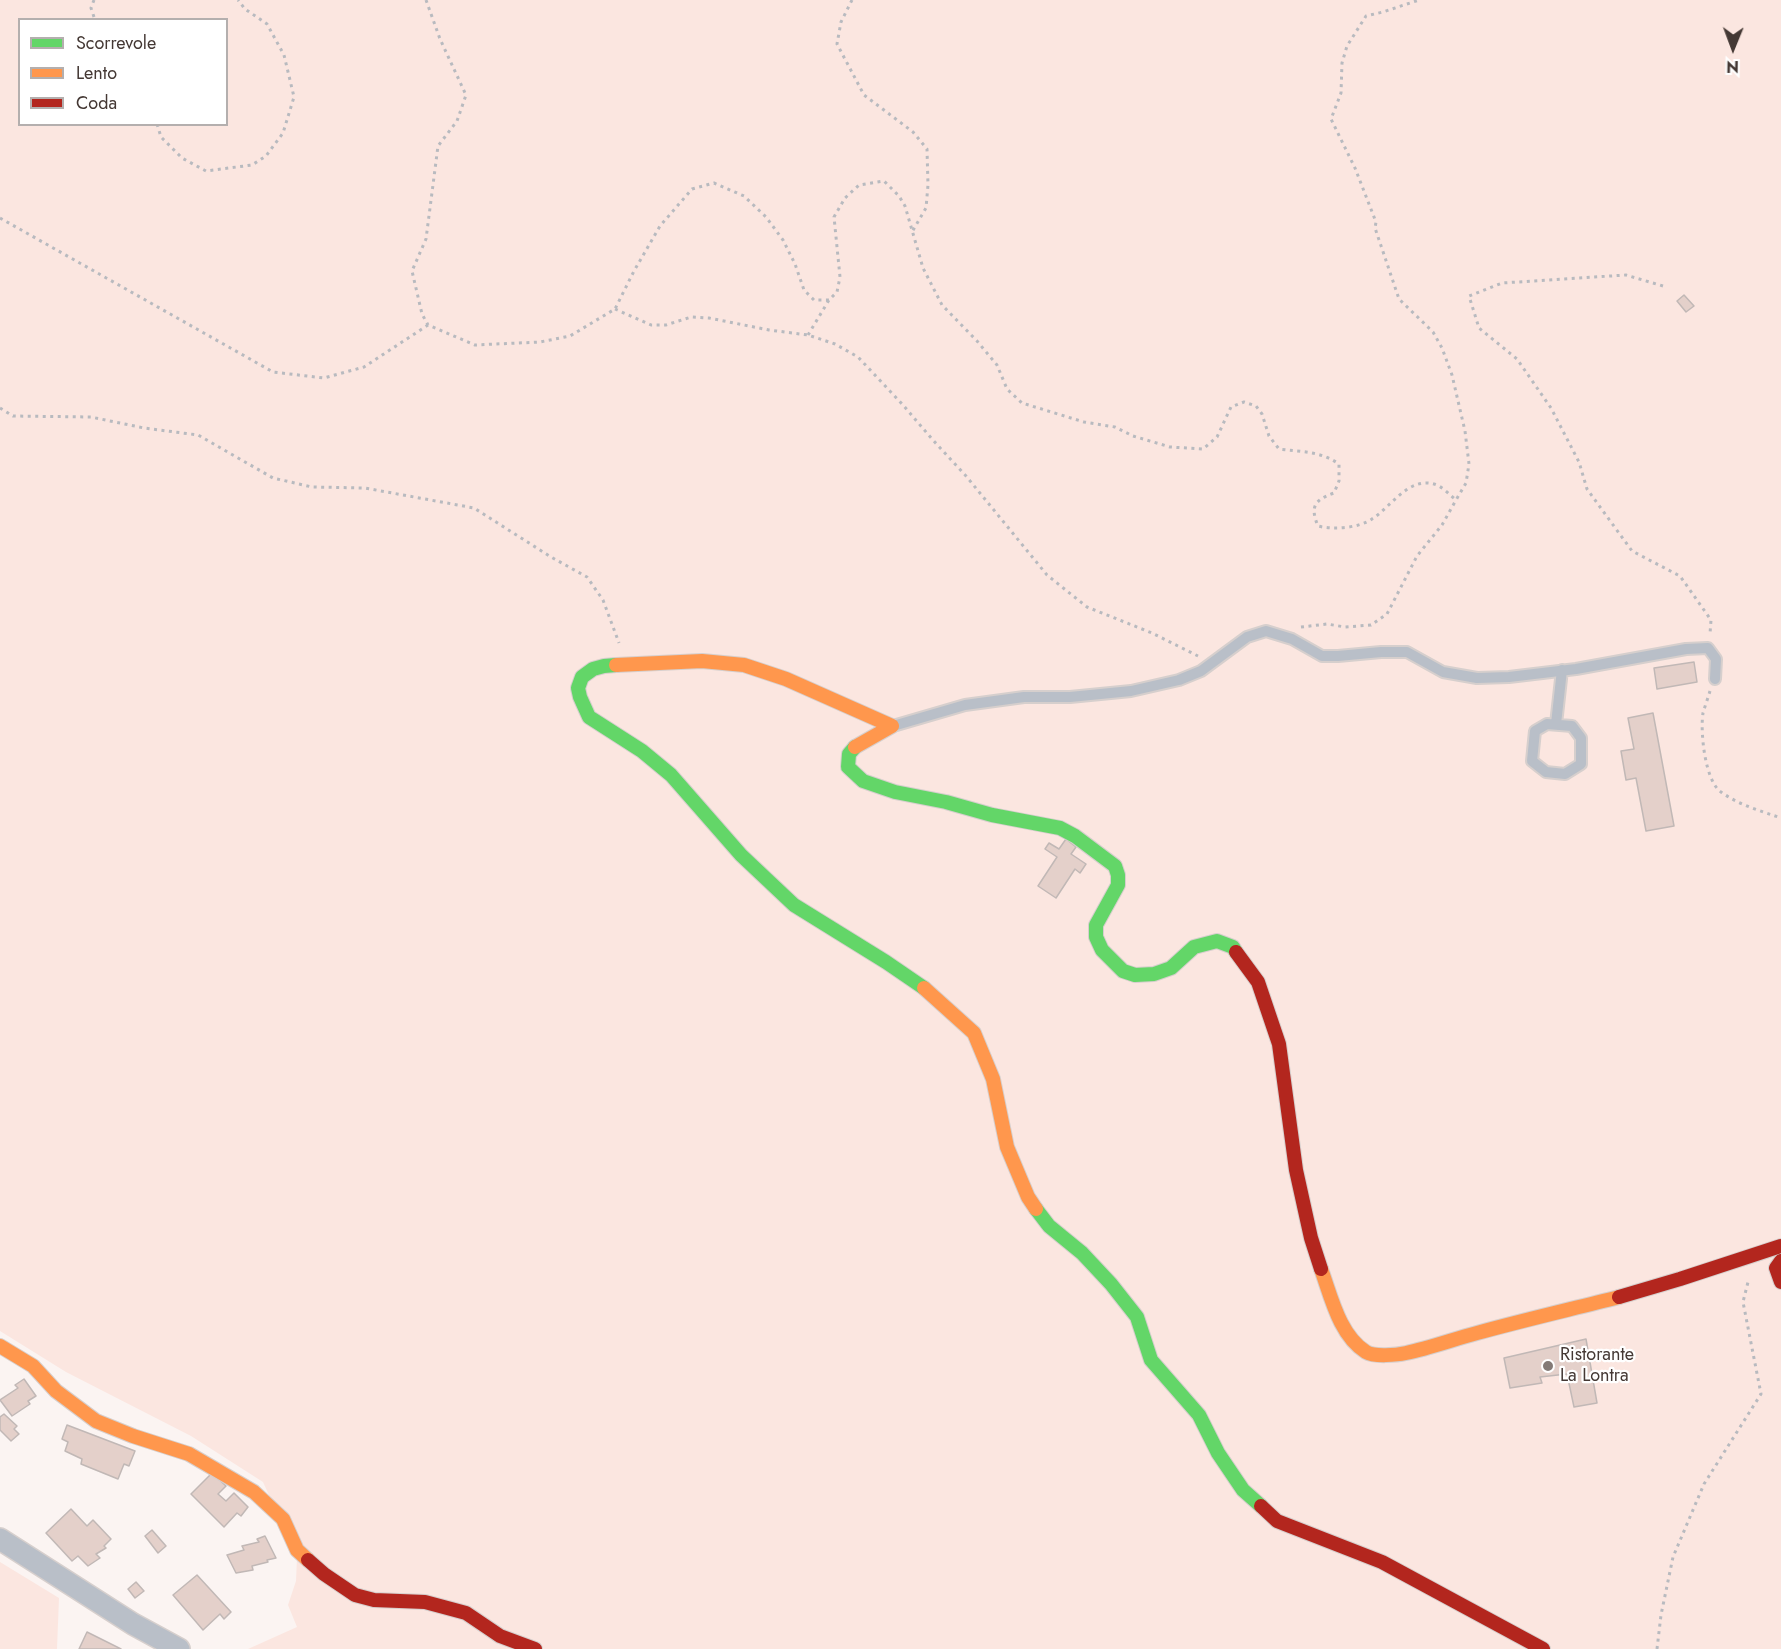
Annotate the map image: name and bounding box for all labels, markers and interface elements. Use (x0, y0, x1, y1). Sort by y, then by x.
legend (18, 18, 228, 126)
north arrow (1703, 18, 1763, 78)
text: Scorrevole (76, 30, 156, 56)
text: N (1726, 55, 1739, 78)
text: Lento (76, 60, 117, 86)
text: Coda (76, 90, 117, 116)
place label: Ristorante La Lontra (1560, 1345, 1634, 1388)
marker: Ristorante La Lontra (1541, 1359, 1555, 1373)

